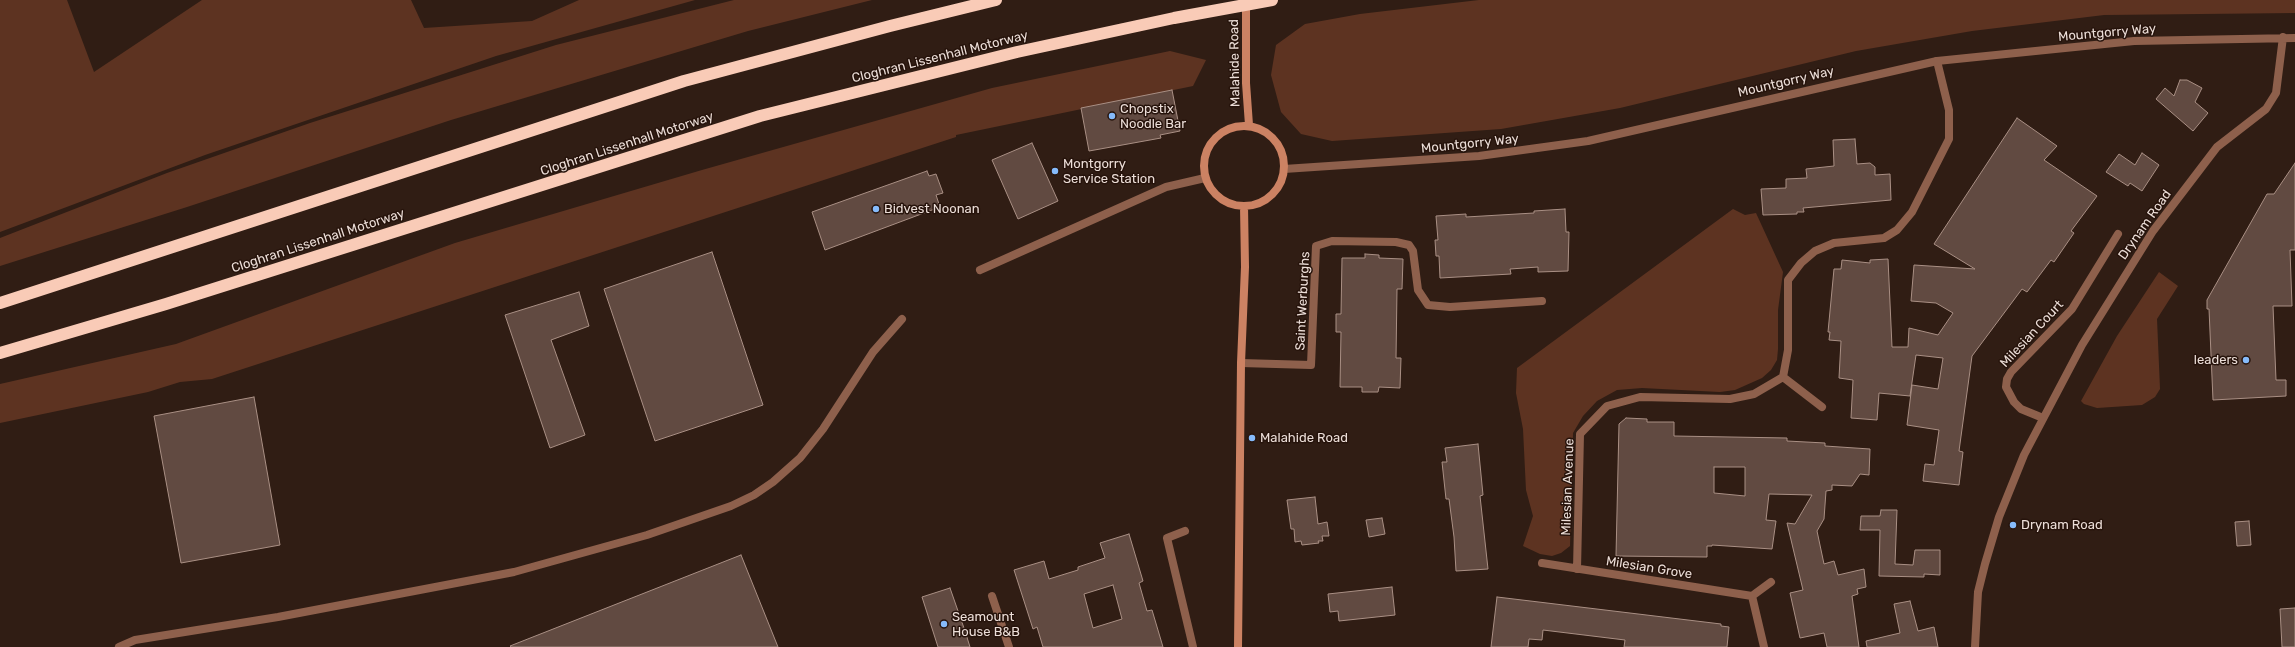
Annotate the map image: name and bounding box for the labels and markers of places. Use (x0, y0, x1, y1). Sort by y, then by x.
place label: Chopstix Noodle Bar (1120, 101, 1186, 132)
marker: Chopstix Noodle Bar (1107, 111, 1117, 121)
place label: Montgorry Service Station (1063, 156, 1155, 187)
marker: Montgorry Service Station (1050, 166, 1060, 176)
place label: Bidvest Noonan (884, 201, 980, 217)
marker: Bidvest Noonan (871, 204, 881, 214)
place label: leaders (2194, 352, 2238, 368)
marker: leaders (2241, 355, 2251, 365)
place label: Malahide Road (1260, 430, 1348, 446)
marker: Malahide Road (1247, 433, 1257, 443)
place label: Drynam Road (2021, 517, 2103, 533)
marker: Drynam Road (2008, 520, 2018, 530)
place label: Seamount House B&B (952, 609, 1020, 640)
marker: Seamount House B&B (939, 619, 949, 629)

